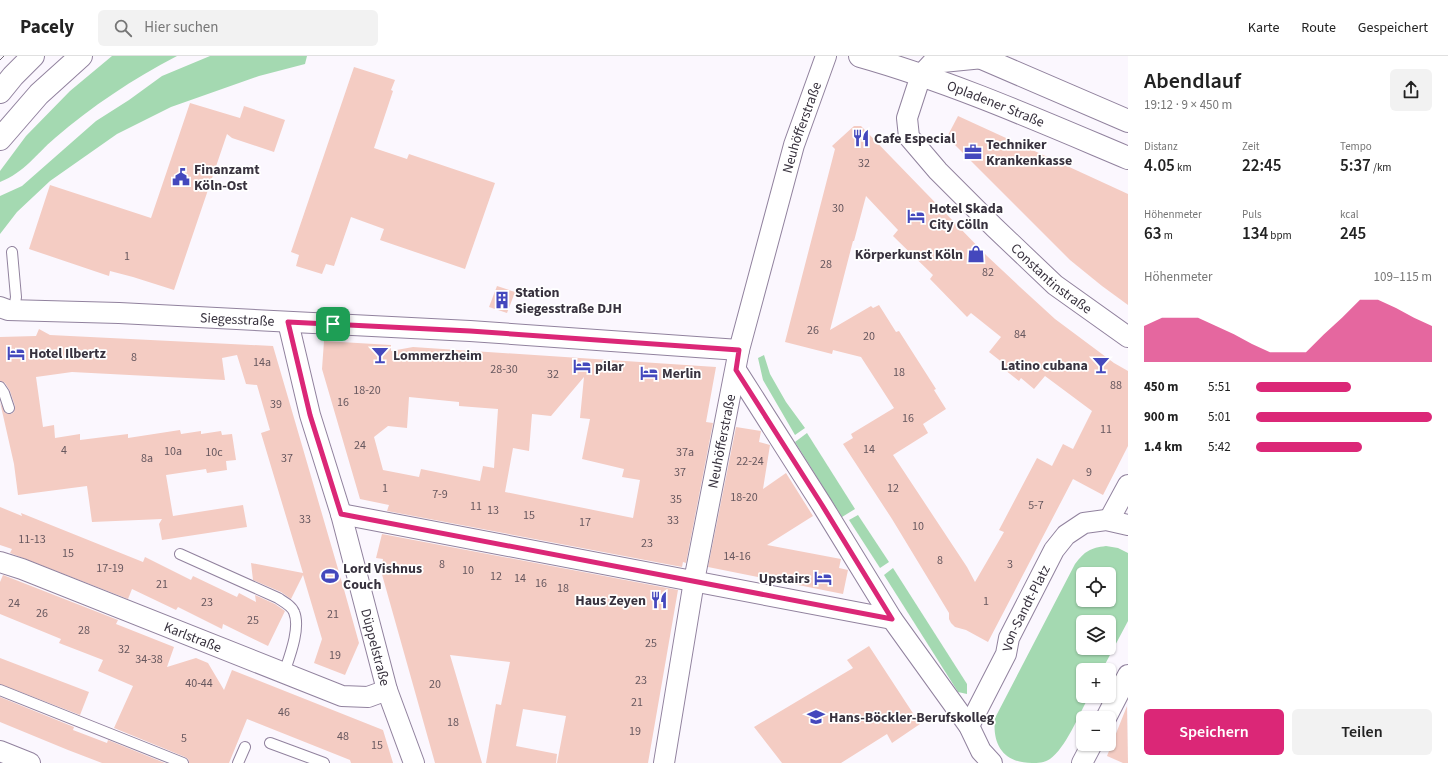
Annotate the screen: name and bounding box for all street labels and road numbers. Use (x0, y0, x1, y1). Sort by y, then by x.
street label: Opladener Straße (944, 76, 1047, 133)
street label: Neuhöfferstraße (778, 79, 827, 176)
street label: Constantinstraße (1006, 239, 1096, 319)
street label: Siegesstraße (200, 308, 275, 332)
street label: Neuhöfferstraße (703, 392, 741, 490)
street label: Von-Sandt-Platz (998, 562, 1056, 653)
street label: Düppelstraße (355, 607, 395, 688)
street label: Karlstraße (161, 617, 224, 658)

